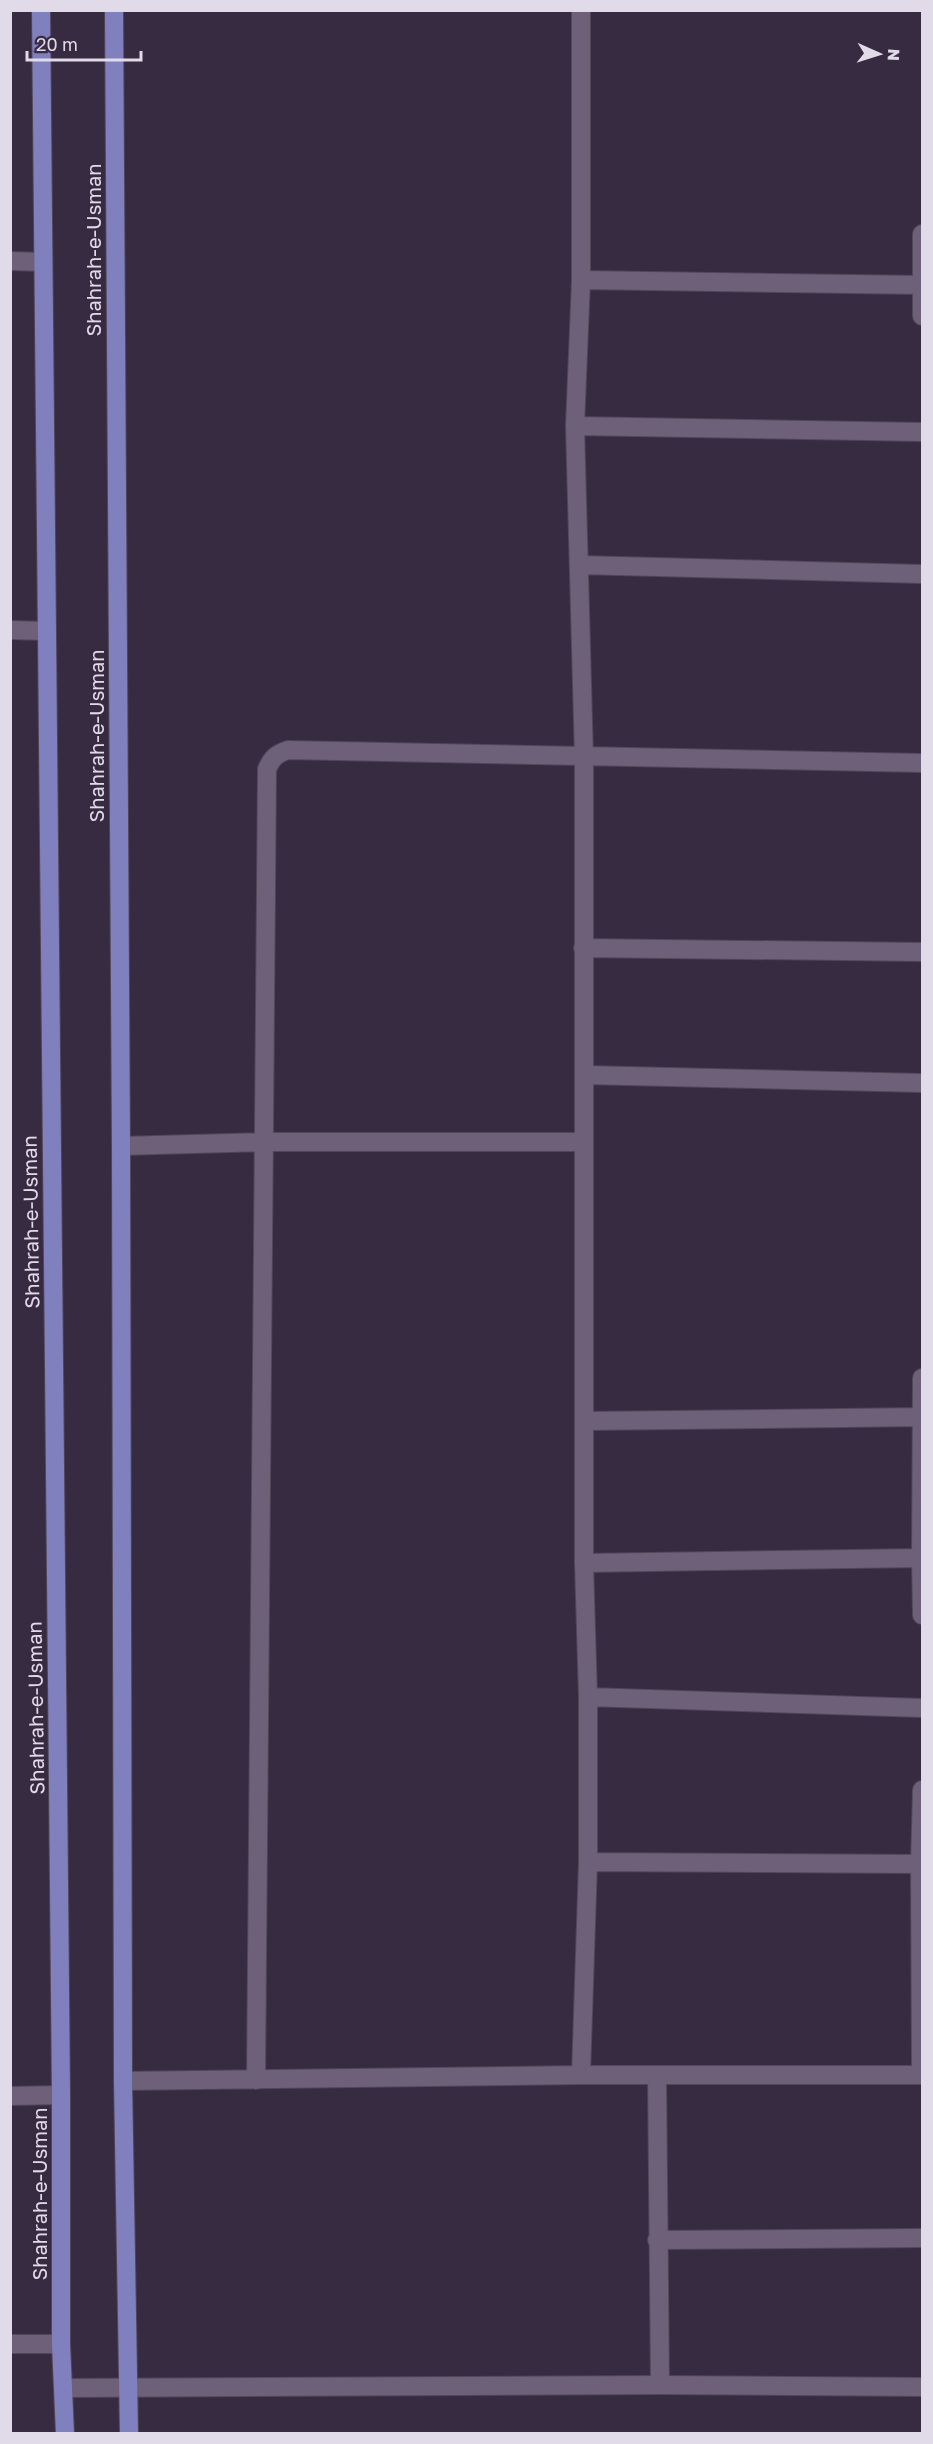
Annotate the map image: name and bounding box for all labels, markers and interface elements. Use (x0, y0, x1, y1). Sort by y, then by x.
scale bar (27, 24, 141, 62)
north arrow (849, 24, 909, 84)
text: 20 m (36, 33, 78, 55)
text: N (884, 48, 904, 61)
street label: Shahrah-e-Usman (81, 163, 105, 337)
street label: Shahrah-e-Usman (84, 649, 108, 823)
street label: Shahrah-e-Usman (16, 1135, 44, 1309)
street label: Shahrah-e-Usman (21, 1621, 49, 1795)
street label: Shahrah-e-Usman (27, 2107, 51, 2281)

